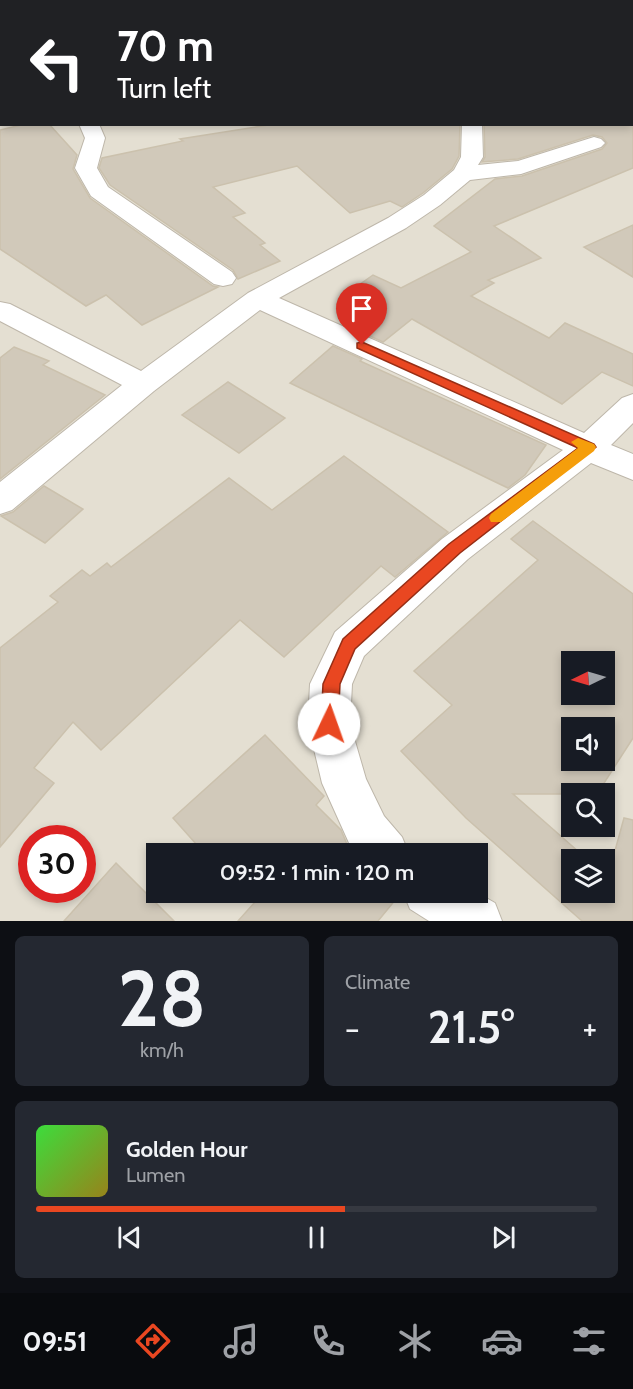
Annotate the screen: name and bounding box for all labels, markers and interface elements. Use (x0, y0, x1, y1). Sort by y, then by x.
text: 70 m (117, 20, 214, 72)
icon: left (18, 24, 96, 102)
text: Turn left (117, 72, 211, 105)
pin (336, 283, 387, 345)
icon: arrive (345, 292, 378, 325)
north arrow (561, 651, 615, 705)
map controls (561, 651, 615, 903)
position arrow (297, 692, 361, 756)
button: sound (561, 717, 615, 771)
button: search (561, 783, 615, 837)
speed limit sign: 30 (18, 825, 96, 903)
button: layers (561, 849, 615, 903)
text: 09:52 · 1 min · 120 m (220, 859, 414, 886)
text: 28 (118, 951, 206, 1046)
text: Climate (345, 970, 410, 994)
text: 21.5° (428, 1000, 514, 1054)
text: − (345, 1008, 360, 1048)
text: + (582, 1008, 597, 1048)
text: km/h (140, 1038, 184, 1062)
text: Golden Hour (126, 1136, 247, 1163)
text: Lumen (126, 1163, 185, 1187)
icon: previous (113, 1221, 146, 1254)
icon: pause (300, 1221, 333, 1254)
icon: next (487, 1221, 520, 1254)
icon: directions (132, 1320, 174, 1362)
icon: music (220, 1320, 262, 1362)
icon: phone (307, 1320, 349, 1362)
icon: climate (394, 1320, 436, 1362)
icon: car (481, 1320, 523, 1362)
icon: filters (568, 1320, 610, 1362)
text: 09:51 (23, 1325, 87, 1358)

